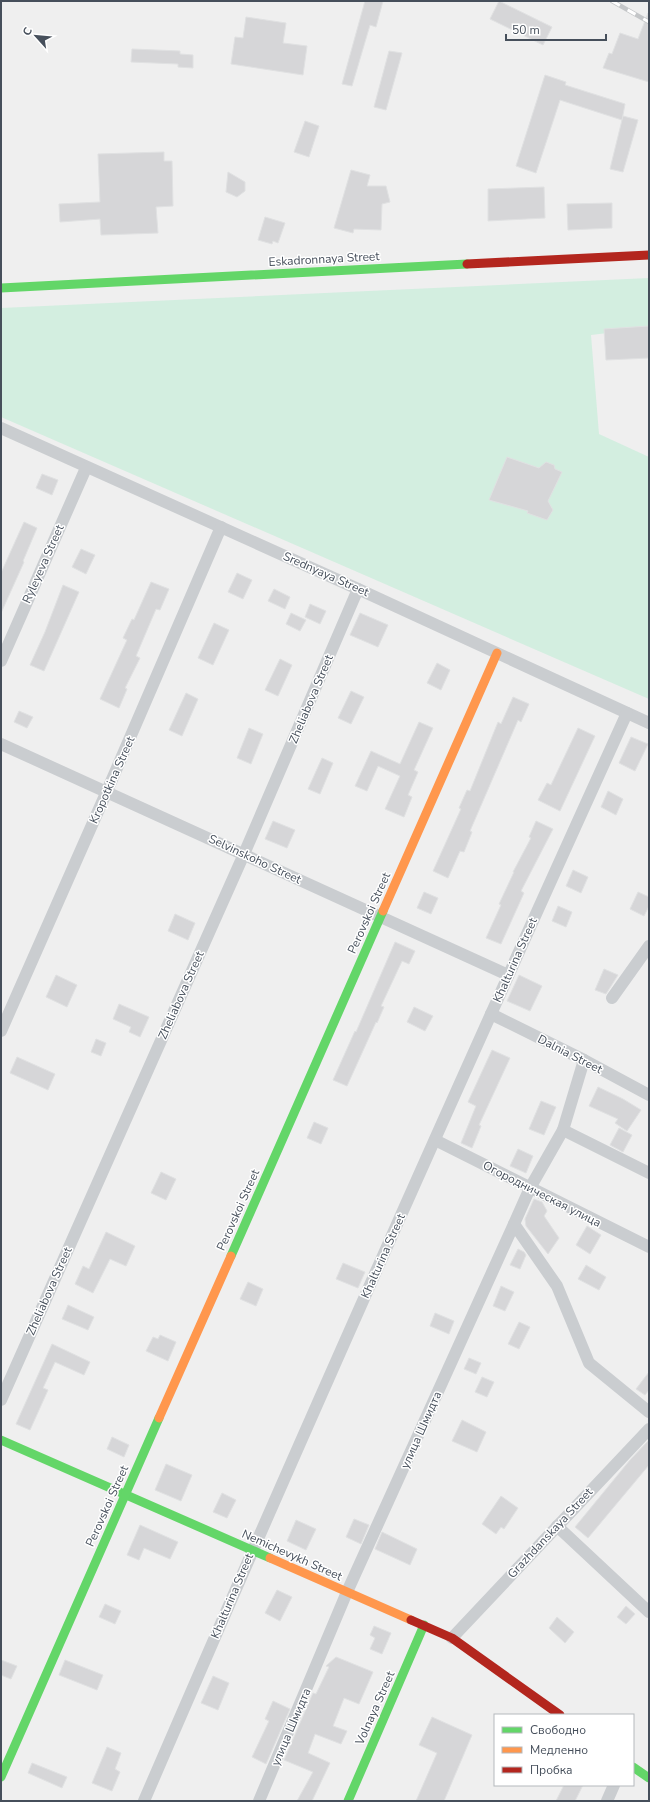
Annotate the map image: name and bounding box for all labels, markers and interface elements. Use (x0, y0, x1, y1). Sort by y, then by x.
north arrow (16, 16, 56, 56)
scale bar (506, 16, 606, 42)
text: 50 m (512, 22, 540, 38)
text: С (19, 24, 36, 38)
street label: Eskadronnaya Street (268, 248, 381, 270)
street label: Ryleyeva Street (18, 521, 68, 606)
street label: Srednyaya Street (281, 548, 372, 600)
street label: Zheliabova Street (285, 652, 337, 746)
street label: Kropotkina Street (86, 733, 139, 826)
street label: Selvinskoho Street (206, 830, 305, 888)
street label: Perovskoi Street (344, 869, 394, 956)
street label: Khalturina Street (489, 914, 541, 1005)
street label: Zheliabova Street (154, 948, 208, 1042)
street label: Dalnia Street (535, 1031, 606, 1078)
street label: Огородническая улица (480, 1157, 604, 1231)
street label: Perovskoi Street (213, 1166, 263, 1253)
street label: Khalturina Street (357, 1210, 409, 1301)
street label: Zheliabova Street (22, 1244, 76, 1338)
street label: улица Шмидта (397, 1389, 445, 1471)
street label: Perovskoi Street (82, 1462, 132, 1549)
street label: Grazhdanskaya Street (504, 1484, 597, 1582)
street label: Nemichevykh Street (239, 1526, 345, 1585)
street label: Khalturina Street (207, 1550, 257, 1641)
street label: Volnaya Street (351, 1668, 399, 1748)
street label: улица Шмидта (267, 1686, 315, 1768)
legend (494, 1714, 634, 1786)
text: Свободно (530, 1722, 586, 1738)
text: Медленно (530, 1742, 588, 1758)
text: Пробка (530, 1762, 573, 1778)

